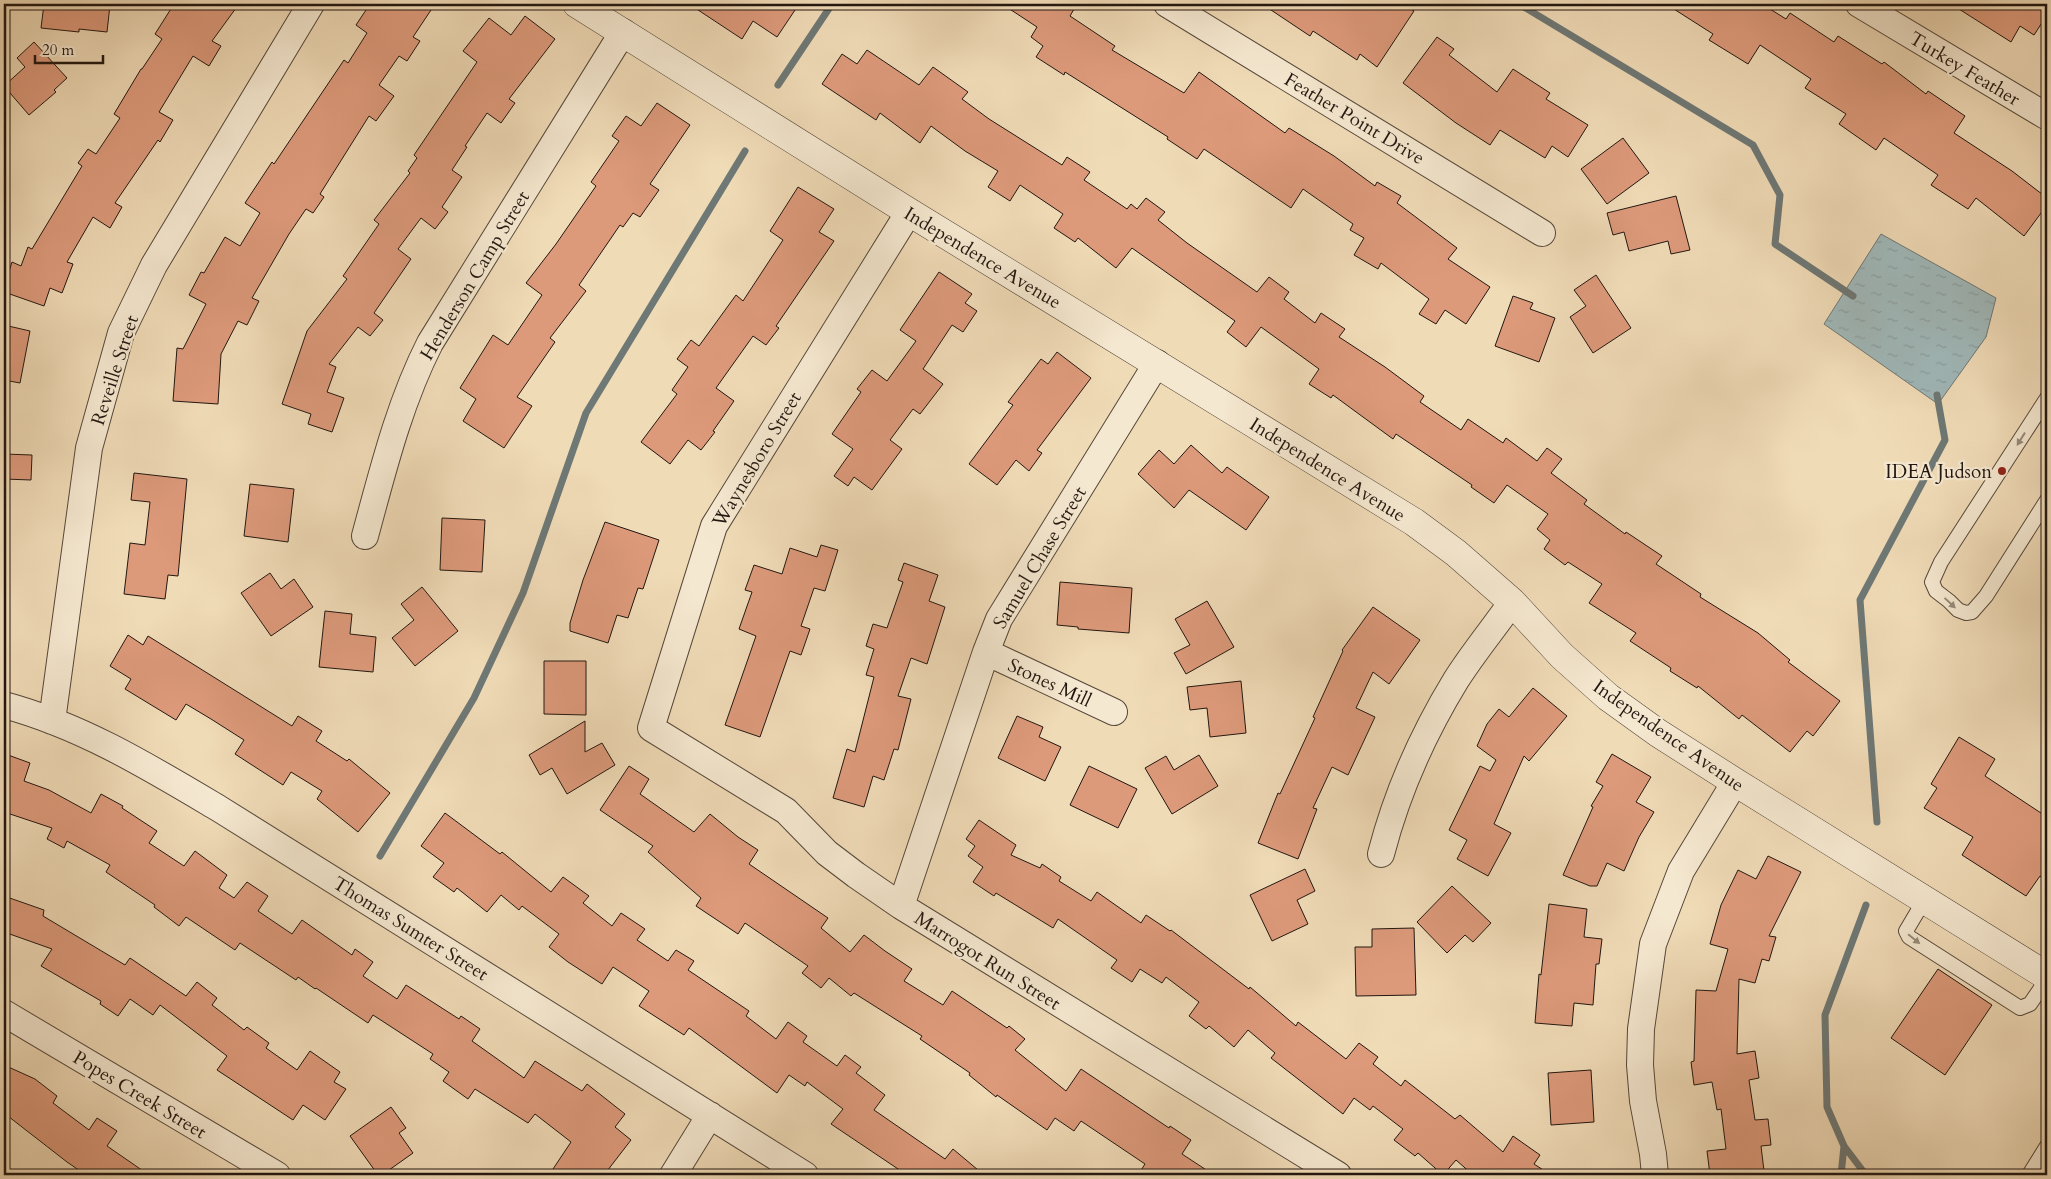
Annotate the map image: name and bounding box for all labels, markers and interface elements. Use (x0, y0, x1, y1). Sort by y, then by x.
street label: Turkey Feather (1904, 26, 2025, 112)
scale bar (35, 32, 102, 64)
text: 20 m (42, 40, 74, 60)
street label: Feather Point Drive (1279, 67, 1430, 171)
street label: Henderson Camp Street (414, 186, 536, 365)
street label: Independence Avenue (899, 201, 1066, 315)
street label: Reveille Street (85, 312, 145, 429)
street label: Waynesboro Street (706, 387, 808, 533)
street label: Independence Avenue (1245, 411, 1410, 528)
one-way arrow (2017, 432, 2026, 445)
place label: IDEA Judson (1885, 459, 1992, 485)
marker: IDEA Judson (1996, 465, 2008, 477)
street label: Samuel Chase Street (987, 481, 1093, 634)
one-way arrow (1944, 597, 1956, 609)
street label: Stones Mill (1003, 652, 1096, 714)
street label: Independence Avenue (1588, 674, 1749, 798)
street label: Thomas Sumter Street (328, 870, 493, 987)
street label: Marrogot Run Street (910, 905, 1065, 1016)
one-way arrow (1907, 934, 1920, 945)
street label: Popes Creek Street (68, 1045, 211, 1145)

